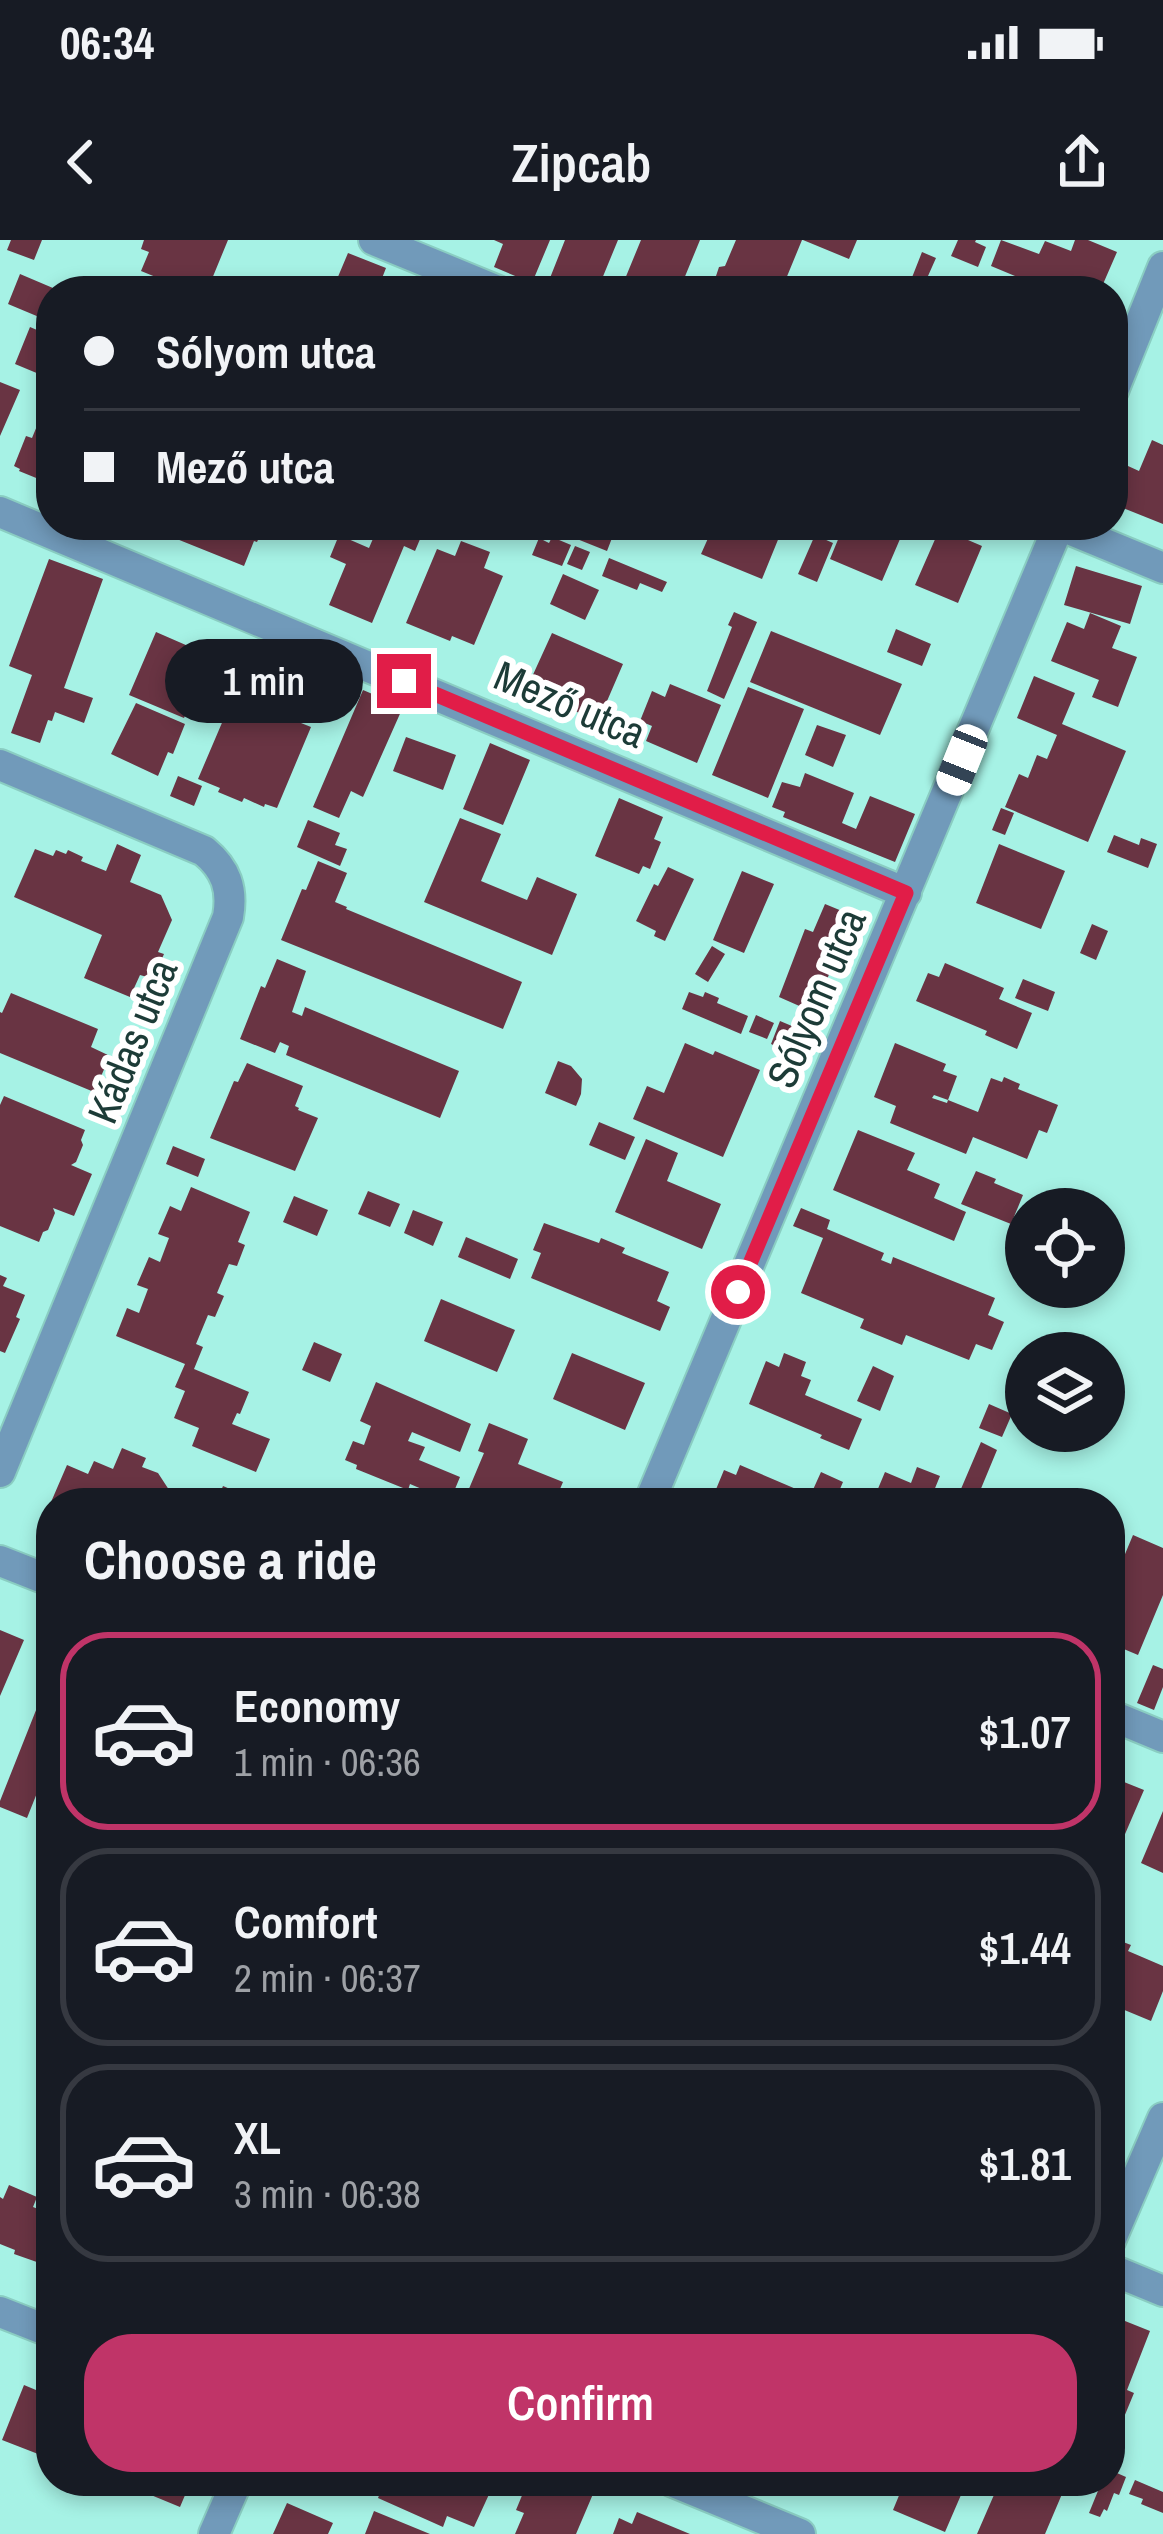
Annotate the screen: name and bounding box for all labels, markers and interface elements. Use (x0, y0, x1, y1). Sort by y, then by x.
text: 06:34 (60, 12, 154, 73)
text: Zipcab (511, 126, 652, 199)
icon: back (48, 129, 114, 195)
icon: share (1049, 129, 1115, 195)
text: Sólyom utca (156, 321, 375, 382)
text: Mező utca (156, 436, 334, 497)
callout: 1 min (164, 639, 362, 723)
street label: Mező utca (486, 647, 654, 761)
route end (377, 654, 431, 708)
text: 1 min (223, 655, 305, 707)
car (932, 720, 992, 800)
street label: Sólyom utca (753, 900, 879, 1096)
street label: Kádas utca (74, 951, 190, 1131)
map controls (1005, 1188, 1125, 1452)
button: locate (1005, 1188, 1125, 1308)
route start (711, 1265, 765, 1319)
button: layers (1005, 1332, 1125, 1452)
text: Choose a ride (84, 1523, 377, 1596)
text: Economy (234, 1675, 400, 1736)
icon: car (90, 1677, 198, 1785)
text: $1.07 (979, 1701, 1071, 1762)
text: 1 min · 06:36 (234, 1736, 421, 1788)
text: Comfort (234, 1891, 377, 1952)
icon: car (90, 1893, 198, 2001)
text: $1.44 (979, 1917, 1071, 1978)
text: 2 min · 06:37 (234, 1952, 421, 2004)
text: XL (234, 2107, 281, 2168)
icon: car (90, 2109, 198, 2217)
text: $1.81 (979, 2133, 1071, 2194)
text: 3 min · 06:38 (234, 2168, 421, 2220)
button: Confirm (84, 2334, 1077, 2472)

